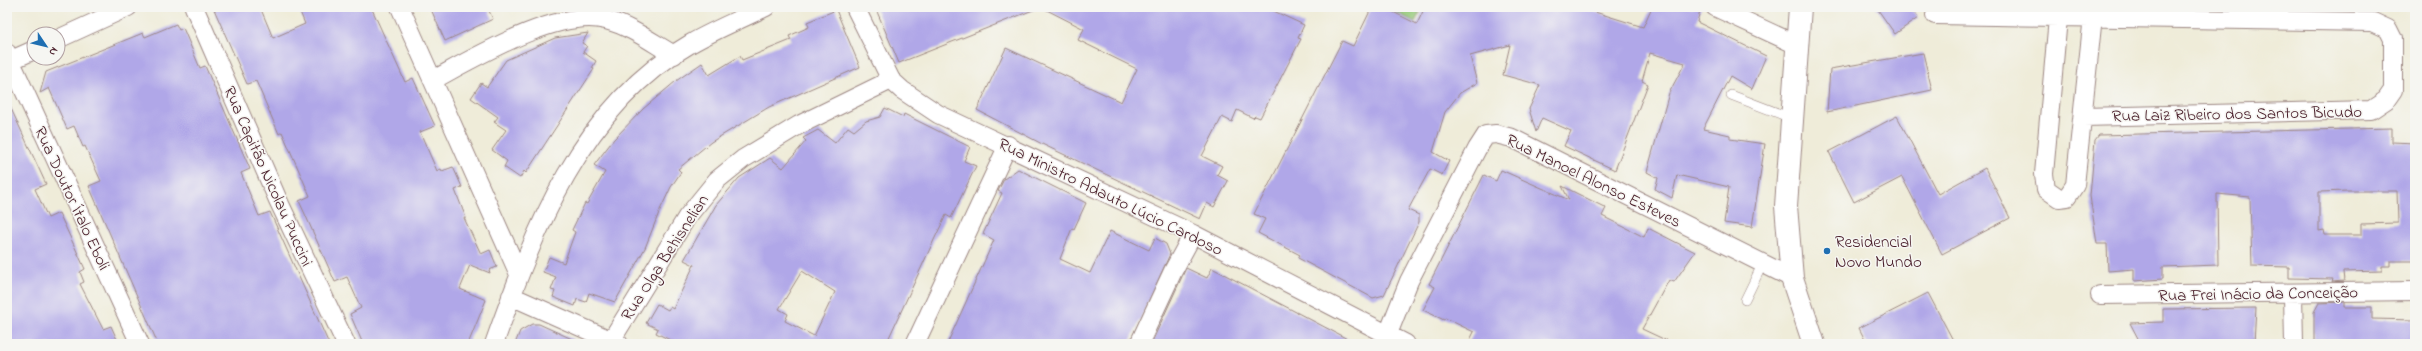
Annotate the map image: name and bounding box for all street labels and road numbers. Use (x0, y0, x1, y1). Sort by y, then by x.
street label: Rua Capitão Nicolau Puccini (217, 82, 319, 271)
street label: Rua Laiz Ribeiro dos Santos Bicudo (2112, 100, 2362, 129)
street label: Rua Doutor Ítalo Eboli (27, 123, 116, 275)
street label: Rua Manoel Alonso Esteves (1502, 128, 1685, 235)
street label: Rua Ministro Adauto Lúcio Cardoso (994, 132, 1227, 263)
street label: Rua Olga Behisnelian (615, 190, 717, 327)
street label: Rua Frei Inácio da Conceição (2158, 280, 2358, 309)

